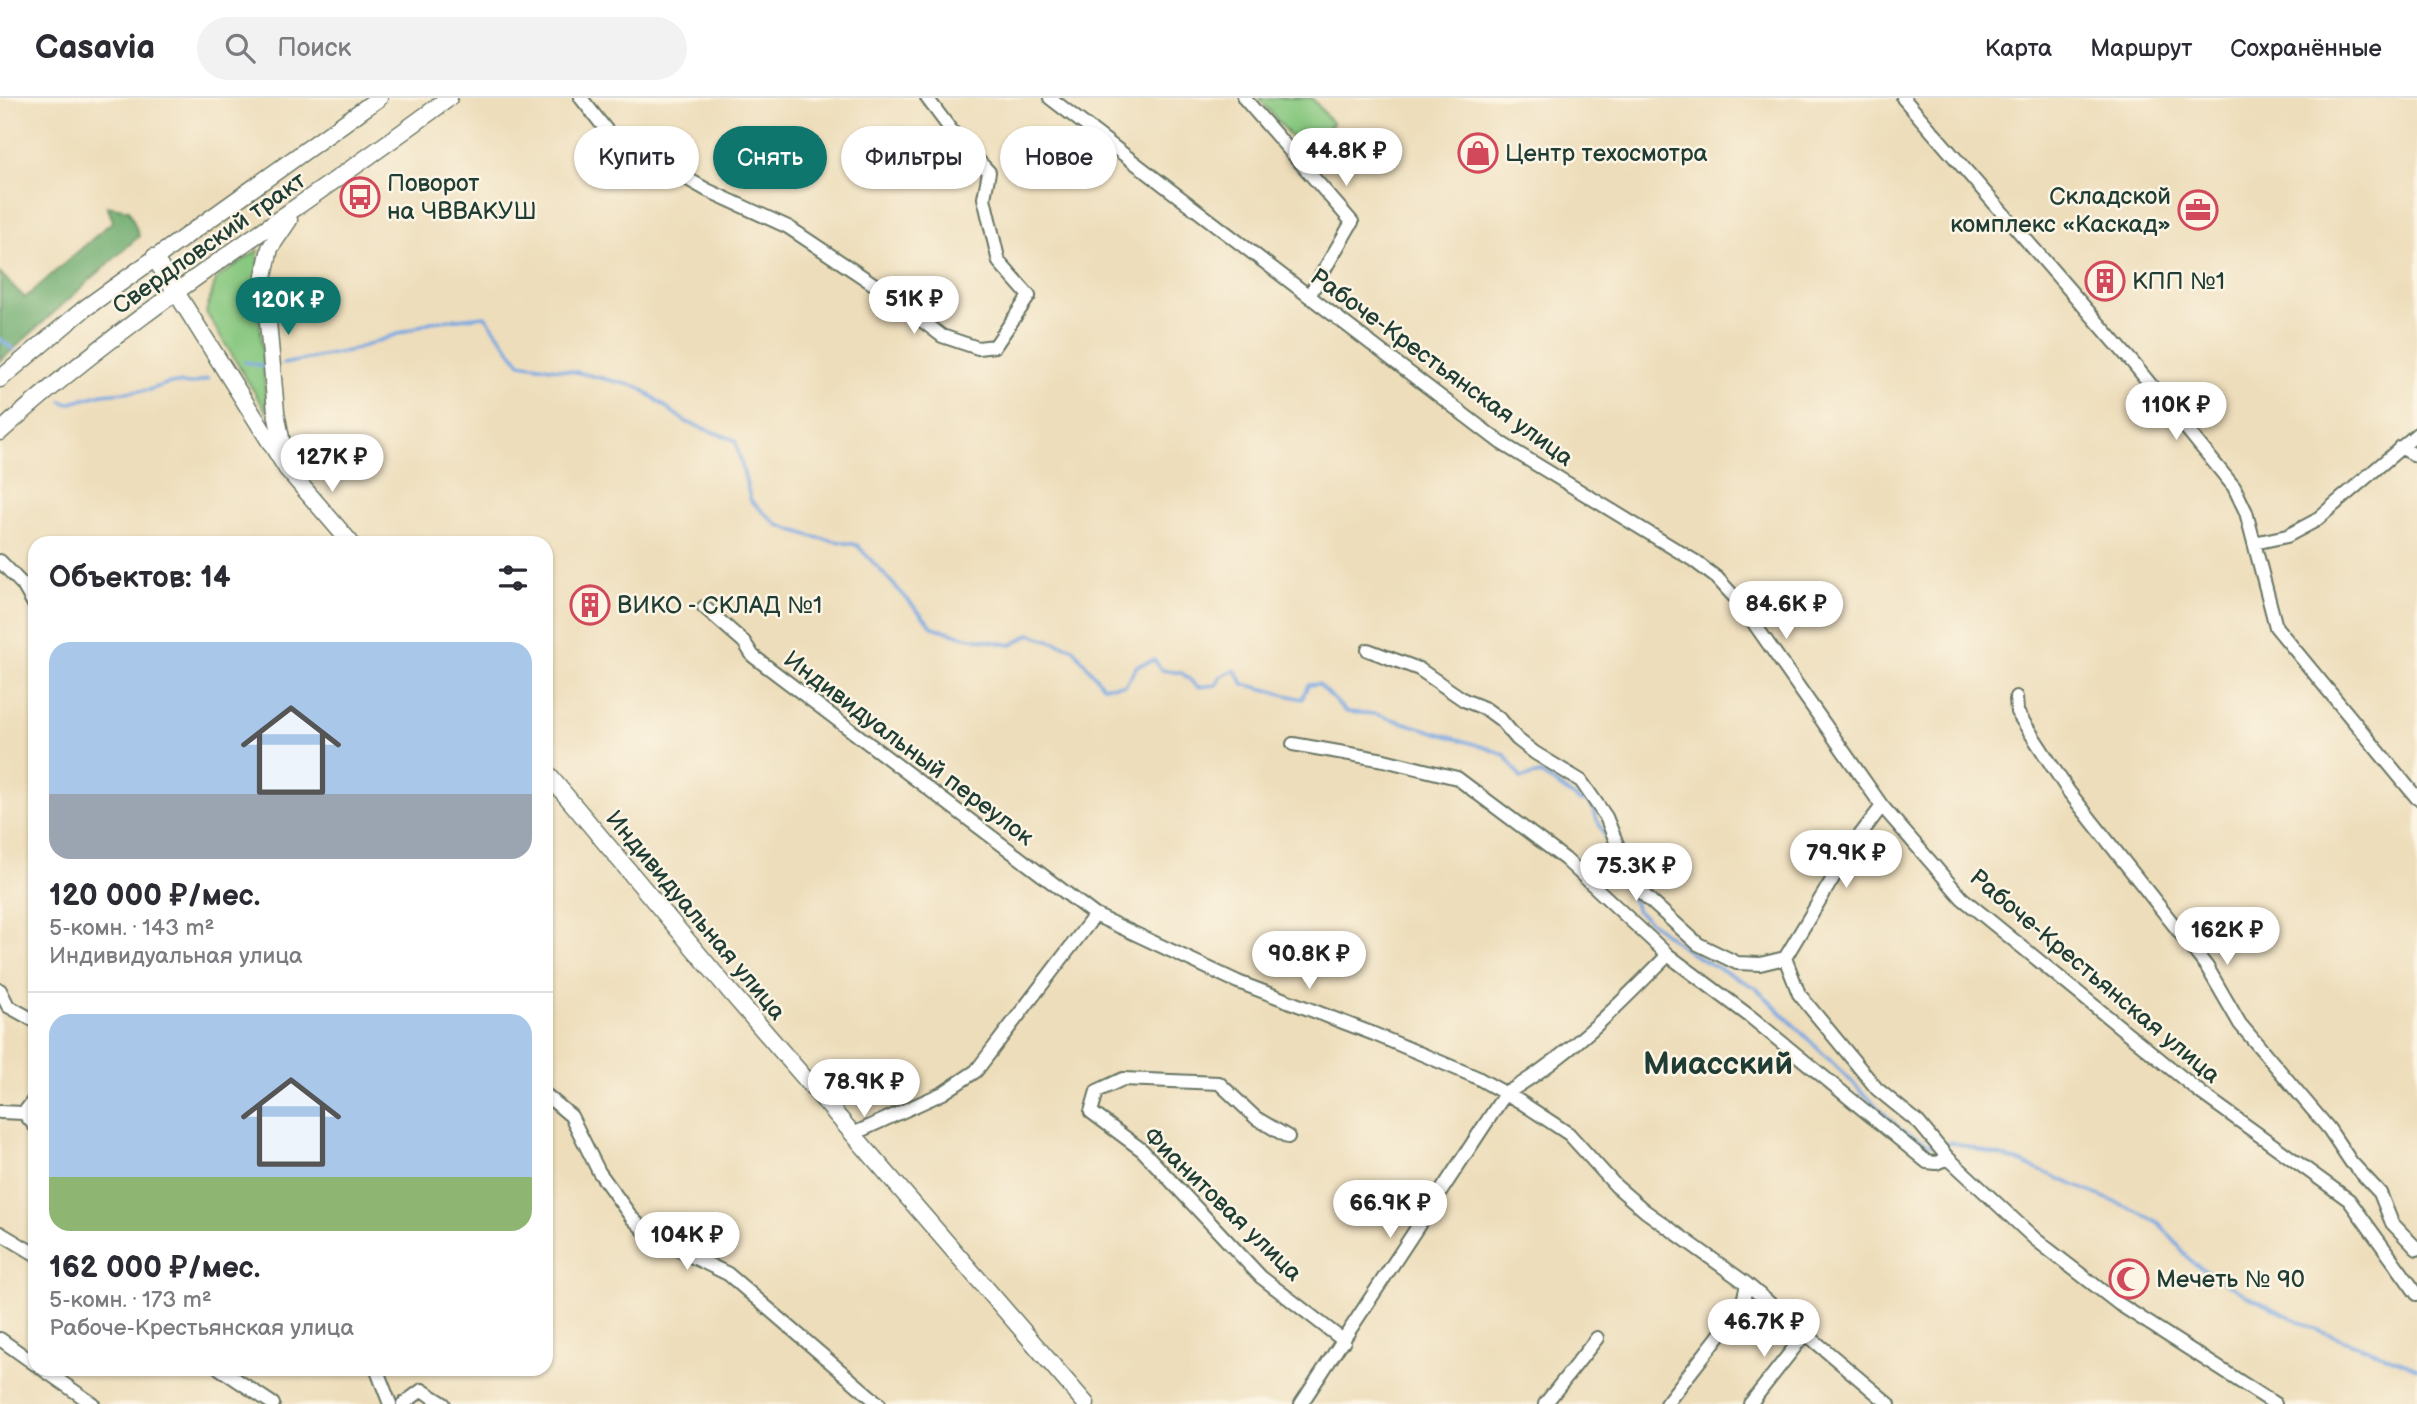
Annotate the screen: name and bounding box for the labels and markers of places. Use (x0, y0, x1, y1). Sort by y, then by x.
pin: 44.8K ₽ (1281, 129, 1411, 188)
shop icon: Центр техосмотра (1457, 132, 1499, 174)
place label: Центр техосмотра (1505, 139, 1708, 168)
place label: Поворот на ЧВВАКУШ (387, 169, 537, 226)
bus stop icon: Поворот на ЧВВАКУШ (339, 176, 381, 218)
place label: Складской комплекс «Каскад» (1950, 182, 2171, 239)
office icon: Складской комплекс «Каскад» (2177, 189, 2219, 231)
building icon: КПП №1 (2084, 260, 2126, 302)
place label: КПП №1 (2132, 267, 2225, 296)
pin: 51K ₽ (865, 276, 963, 336)
pin: 120K ₽ (231, 278, 345, 337)
pin: 110K ₽ (2119, 382, 2233, 442)
pin: 127K ₽ (275, 434, 389, 494)
pin: 84.6K ₽ (1721, 582, 1851, 641)
building icon: ВИКО - СКЛАД №1 (569, 584, 611, 626)
place label: ВИКО - СКЛАД №1 (617, 591, 822, 620)
pin: 79.9K ₽ (1781, 830, 1911, 890)
pin: 75.3K ₽ (1571, 844, 1701, 903)
pin: 162K ₽ (2170, 908, 2284, 967)
pin: 90.8K ₽ (1244, 932, 1374, 991)
pin: 78.9K ₽ (799, 1060, 929, 1119)
pin: 66.9K ₽ (1325, 1180, 1455, 1240)
pin: 104K ₽ (630, 1212, 744, 1272)
mosque icon: Мечеть № 90 (2108, 1258, 2150, 1300)
place label: Мечеть № 90 (2156, 1265, 2305, 1294)
pin: 46.7K ₽ (1699, 1300, 1829, 1359)

